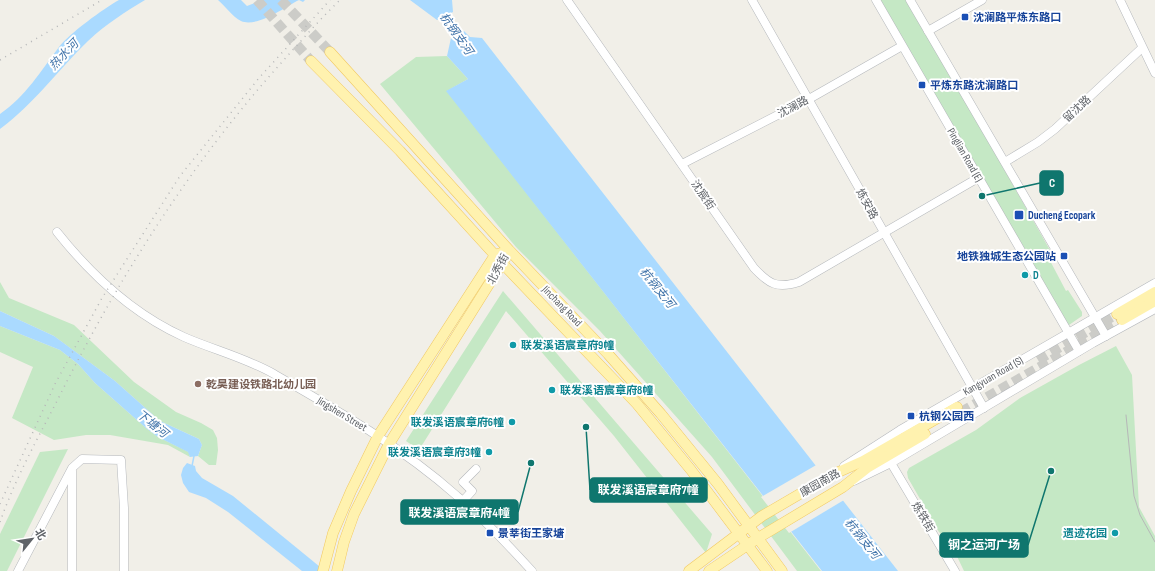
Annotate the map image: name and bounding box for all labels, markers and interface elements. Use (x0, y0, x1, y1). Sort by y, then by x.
water label: 杭钢支河 (436, 10, 477, 60)
place label: 沈澜路平炼东路口 (973, 11, 1061, 24)
marker: 沈澜路平炼东路口 (960, 12, 970, 22)
water label: 热水河 (46, 35, 83, 73)
place label: 平炼东路沈澜路口 (930, 79, 1018, 92)
marker: 平炼东路沈澜路口 (917, 80, 927, 90)
street label: 留沈路 (1060, 93, 1094, 125)
street label: 沈澜路 (775, 94, 811, 120)
street label: Pinglian Road (E) (944, 126, 986, 184)
callout: C (1040, 171, 1063, 195)
text: C (1049, 176, 1055, 191)
street label: 沈宸街 (688, 178, 718, 212)
street label: 炼安路 (853, 186, 881, 222)
marker: Ducheng Ecopark (1013, 209, 1025, 221)
place label: Ducheng Ecopark (1028, 209, 1096, 222)
place label: 地铁独城生态公园站 (957, 250, 1056, 263)
street label: 北秀街 (485, 251, 511, 287)
marker: 地铁独城生态公园站 (1059, 251, 1069, 261)
water label: 杭钢支河 (636, 265, 679, 313)
place label: D (1033, 269, 1039, 282)
marker: D (1020, 270, 1030, 280)
street label: Jinchang Road (539, 282, 585, 329)
place label: 联发溪语宸章府9幢 (521, 339, 614, 352)
marker: 联发溪语宸章府9幢 (508, 340, 518, 350)
street label: Kangyuan Road (S) (961, 354, 1025, 398)
place label: 乾昊建设铁路北幼儿园 (206, 378, 316, 391)
marker: 乾昊建设铁路北幼儿园 (193, 379, 203, 389)
place label: 联发溪语宸章府8幢 (560, 384, 653, 397)
marker: 联发溪语宸章府8幢 (547, 385, 557, 395)
street label: Jingshen Street (314, 393, 370, 434)
water label: 下塘河 (133, 407, 172, 442)
place label: 杭钢公园西 (919, 410, 974, 423)
marker: 杭钢公园西 (906, 411, 916, 421)
place label: 联发溪语宸章府6幢 (411, 416, 504, 429)
marker: 联发溪语宸章府6幢 (507, 417, 517, 427)
place label: 联发溪语宸章府3幢 (388, 446, 481, 459)
marker: 联发溪语宸章府3幢 (484, 447, 494, 457)
street label: 康园南路 (798, 467, 842, 499)
callout: 联发溪语宸章府7幢 (590, 478, 707, 502)
text: 联发溪语宸章府7幢 (597, 483, 699, 498)
callout: 联发溪语宸章府4幢 (401, 500, 518, 524)
street label: 炼铁街 (909, 500, 937, 534)
text: 联发溪语宸章府4幢 (408, 506, 510, 521)
water label: 杭钢支河 (841, 516, 884, 564)
north arrow (12, 519, 52, 559)
text: 北 (32, 526, 49, 542)
place label: 景莘街王家塘 (498, 527, 565, 540)
place label: 遗迹花园 (1063, 527, 1107, 540)
marker: 景莘街王家塘 (485, 528, 495, 538)
marker: 遗迹花园 (1110, 528, 1120, 538)
callout: 钢之运河广场 (940, 533, 1028, 557)
text: 钢之运河广场 (948, 538, 1020, 553)

